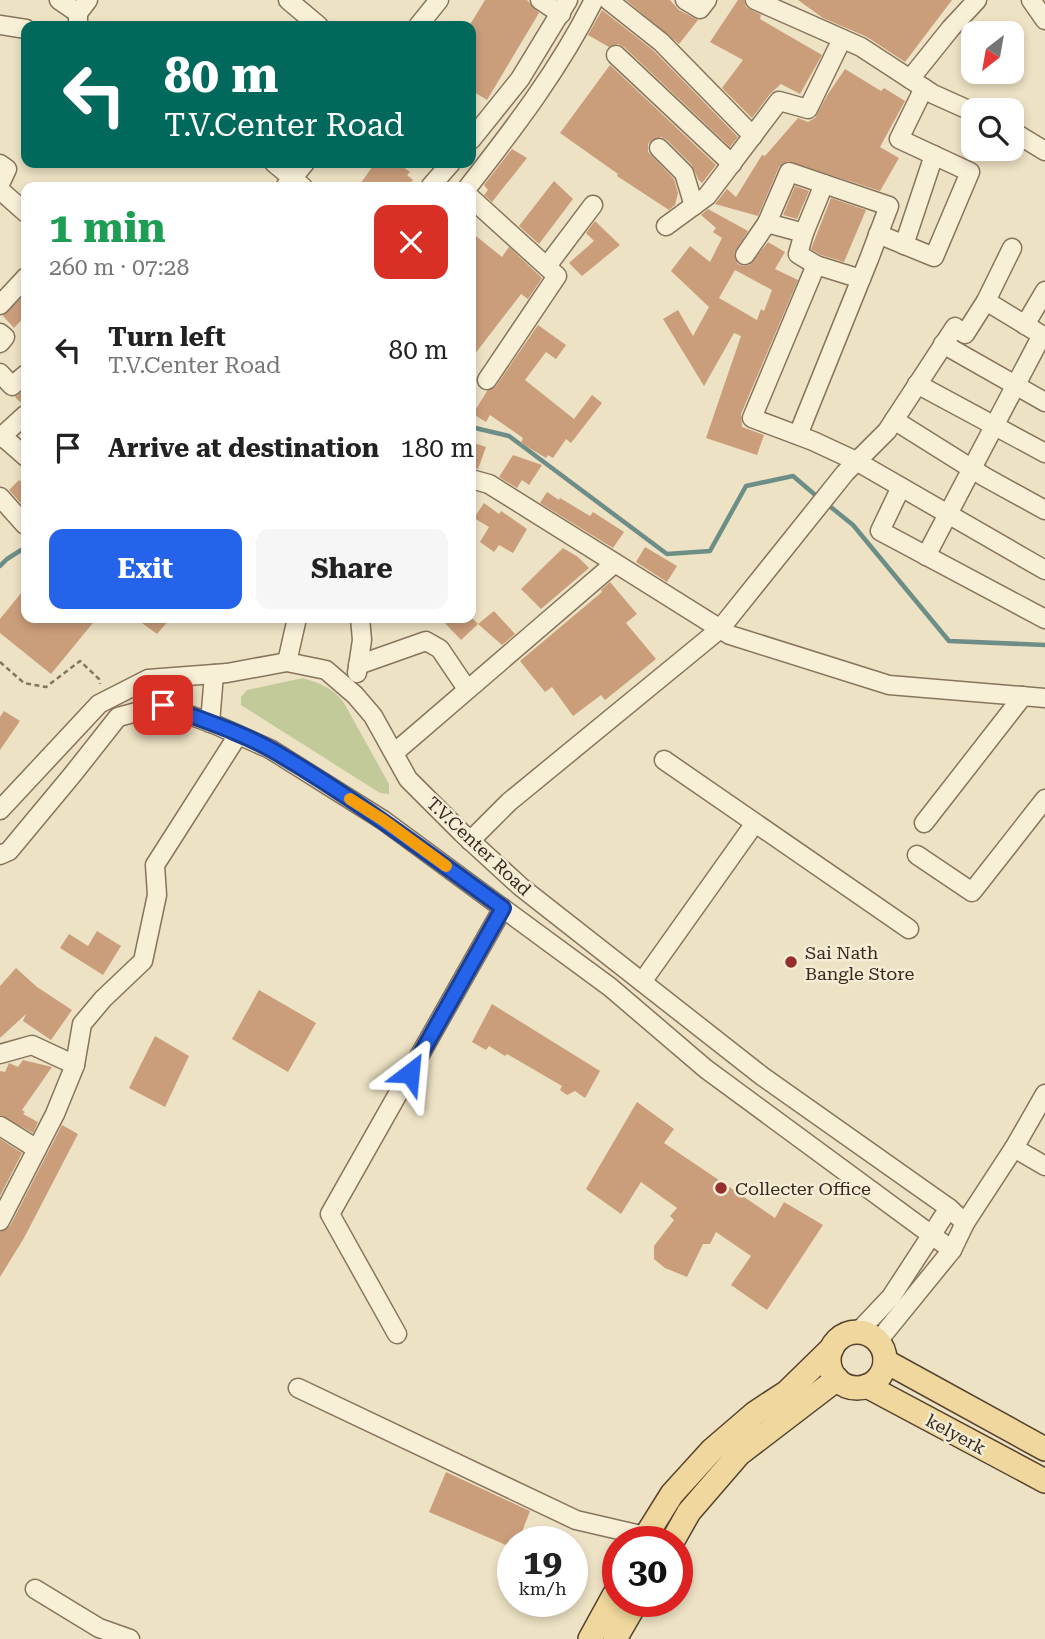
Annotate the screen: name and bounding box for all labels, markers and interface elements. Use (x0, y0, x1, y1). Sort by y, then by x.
north arrow (961, 21, 1024, 84)
map controls (961, 21, 1024, 161)
text: 80 m (164, 47, 279, 104)
icon: left (49, 49, 140, 140)
button: search (961, 98, 1024, 161)
text: T.V.Center Road (164, 106, 404, 144)
text: 1 min (49, 203, 166, 252)
button: close (374, 205, 448, 279)
text: 260 m · 07:28 (49, 254, 189, 281)
text: Turn left (108, 322, 226, 352)
icon: left (49, 331, 87, 369)
text: 80 m (389, 335, 448, 365)
text: T.V.Center Road (108, 352, 281, 379)
icon: arrive (49, 429, 87, 467)
text: Arrive at destination (108, 433, 379, 463)
text: 180 m (400, 433, 474, 463)
button: Exit (49, 529, 242, 609)
button: Share (256, 529, 448, 609)
pin (133, 675, 193, 735)
icon: arrive (144, 686, 182, 724)
street label: T.V.Center Road (422, 792, 536, 900)
place label: Sai Nath Bangle Store (805, 942, 914, 984)
marker: Sai Nath Bangle Store (783, 954, 799, 970)
position arrow (373, 1036, 447, 1110)
place label: Collecter Office (735, 1178, 871, 1199)
marker: Collecter Office (713, 1180, 729, 1196)
street label: kelyerk (922, 1409, 990, 1459)
speed limit sign: 30 (602, 1526, 693, 1617)
text: 19 (523, 1542, 562, 1583)
text: km/h (518, 1578, 567, 1599)

